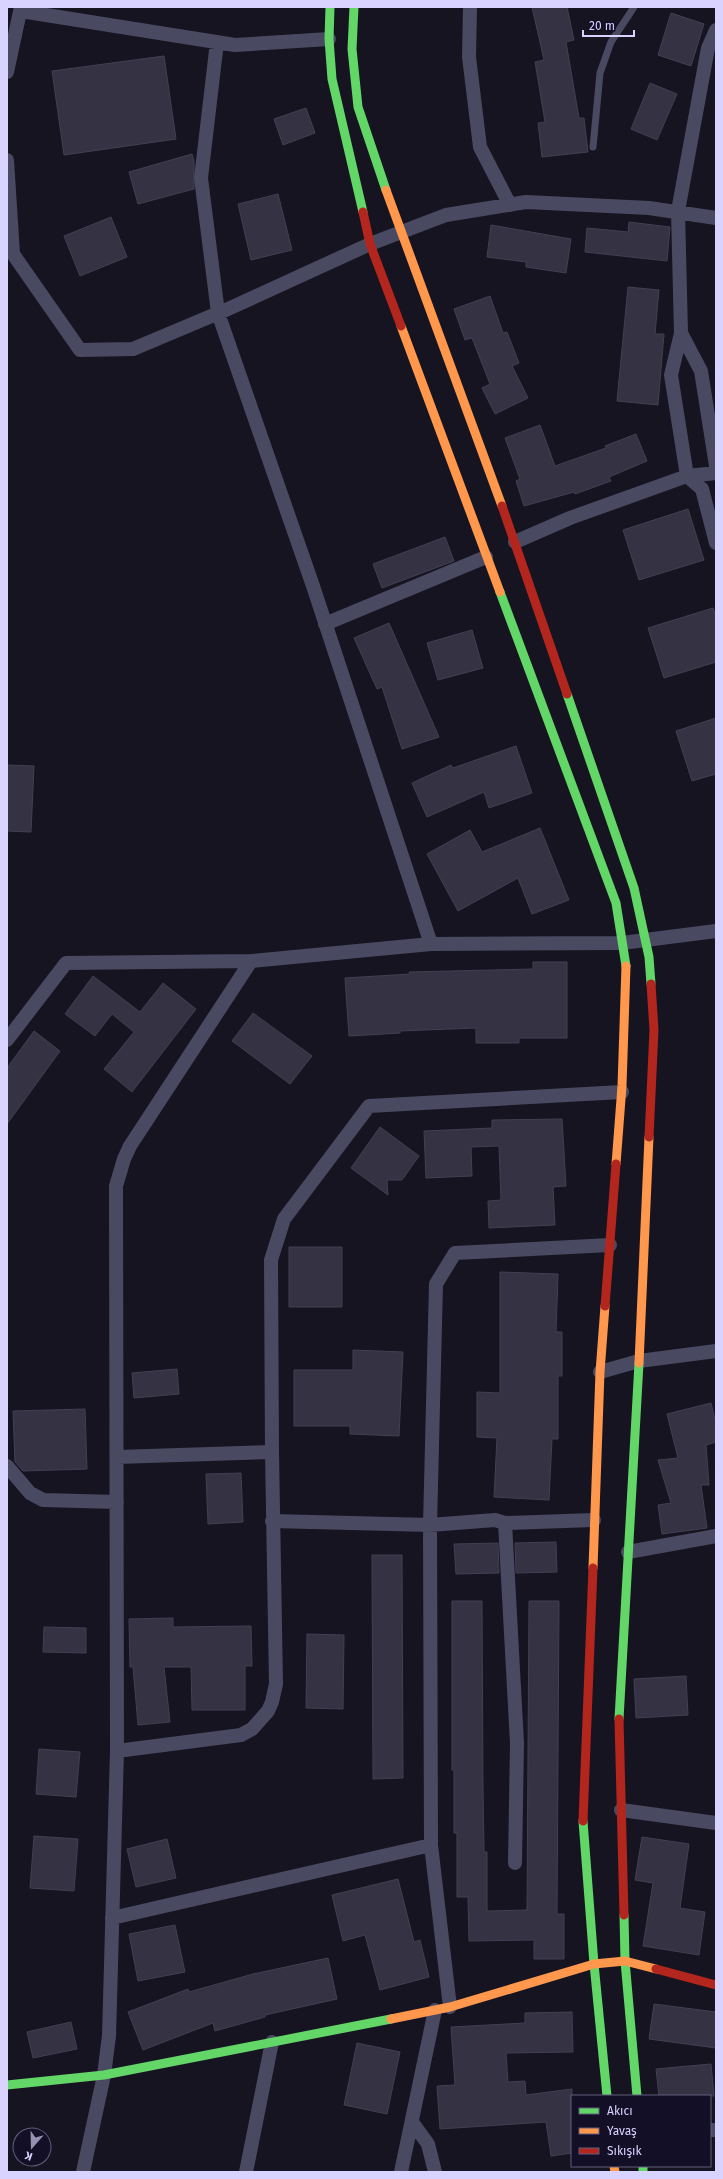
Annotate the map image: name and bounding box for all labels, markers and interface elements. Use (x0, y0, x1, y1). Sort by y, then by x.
scale bar (583, 12, 634, 38)
text: 20 m (589, 19, 615, 33)
legend (571, 2095, 711, 2167)
text: Akıcı (607, 2104, 633, 2118)
text: Yavaş (607, 2124, 637, 2138)
north arrow (12, 2127, 52, 2167)
text: Sıkışık (607, 2144, 642, 2158)
text: K (22, 2148, 34, 2163)

